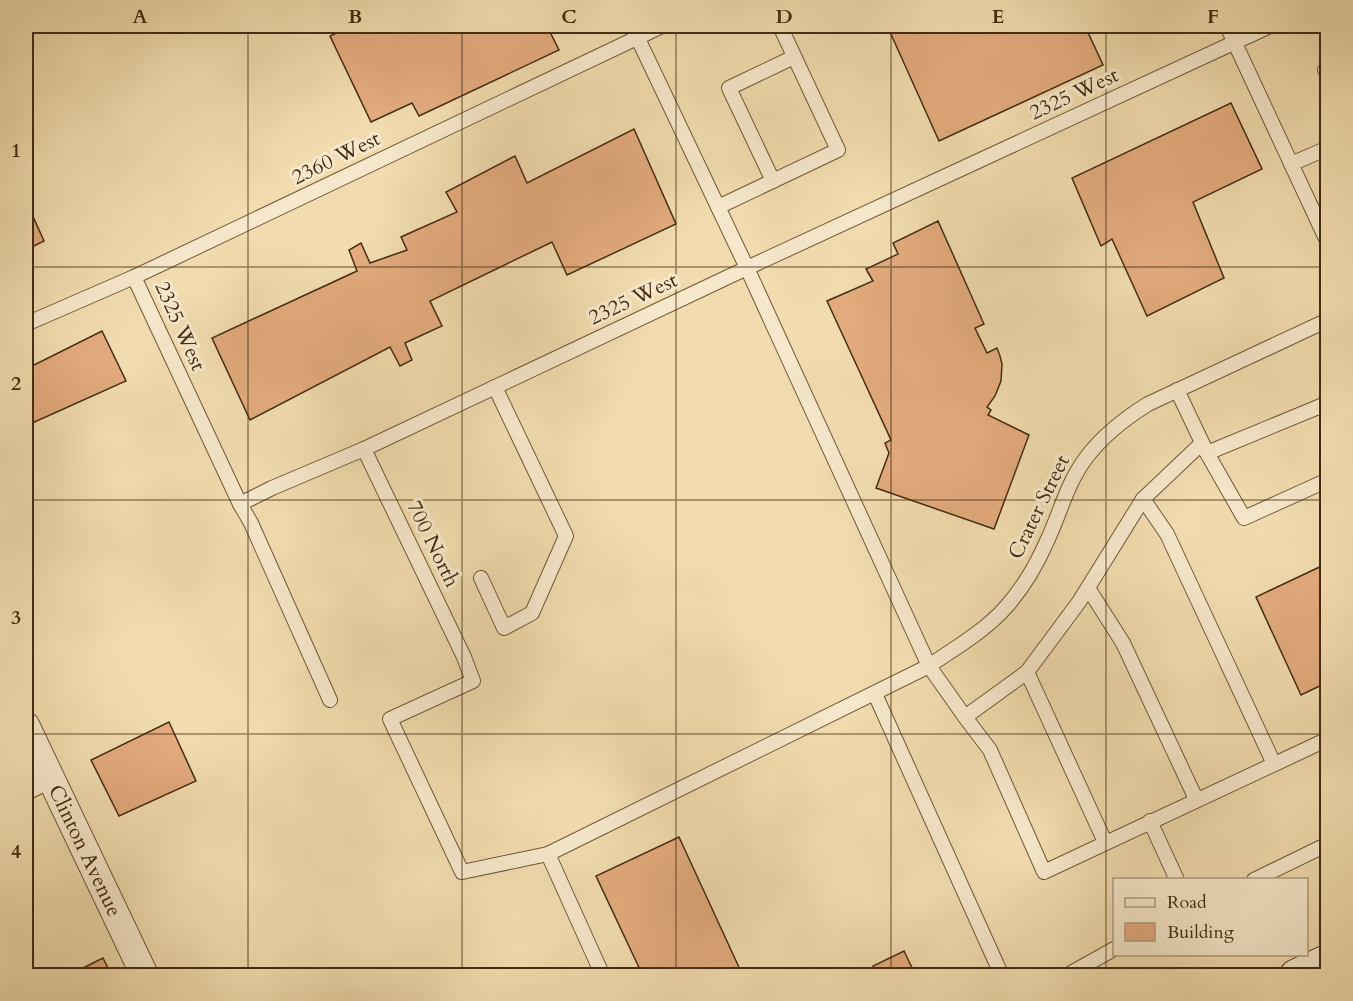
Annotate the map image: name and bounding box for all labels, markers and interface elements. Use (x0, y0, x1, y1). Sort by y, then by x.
text: A (132, 3, 148, 30)
text: B (348, 3, 362, 30)
text: C (561, 3, 577, 30)
text: D (775, 3, 793, 30)
text: E (992, 3, 1004, 30)
text: F (1207, 3, 1219, 30)
street label: 2325 West (1025, 61, 1124, 127)
street label: 2360 West (287, 124, 385, 192)
text: 1 (11, 137, 21, 164)
street label: 2325 West (584, 266, 683, 332)
street label: 2325 West (147, 277, 213, 376)
text: 2 (11, 370, 21, 397)
street label: Crater Street (1001, 450, 1077, 564)
street label: 700 North (400, 496, 467, 593)
text: 3 (11, 604, 21, 631)
street label: Clinton Avenue (41, 780, 129, 921)
text: 4 (11, 838, 21, 865)
legend (1113, 878, 1308, 956)
text: Road (1167, 890, 1207, 915)
text: Building (1167, 920, 1235, 945)

